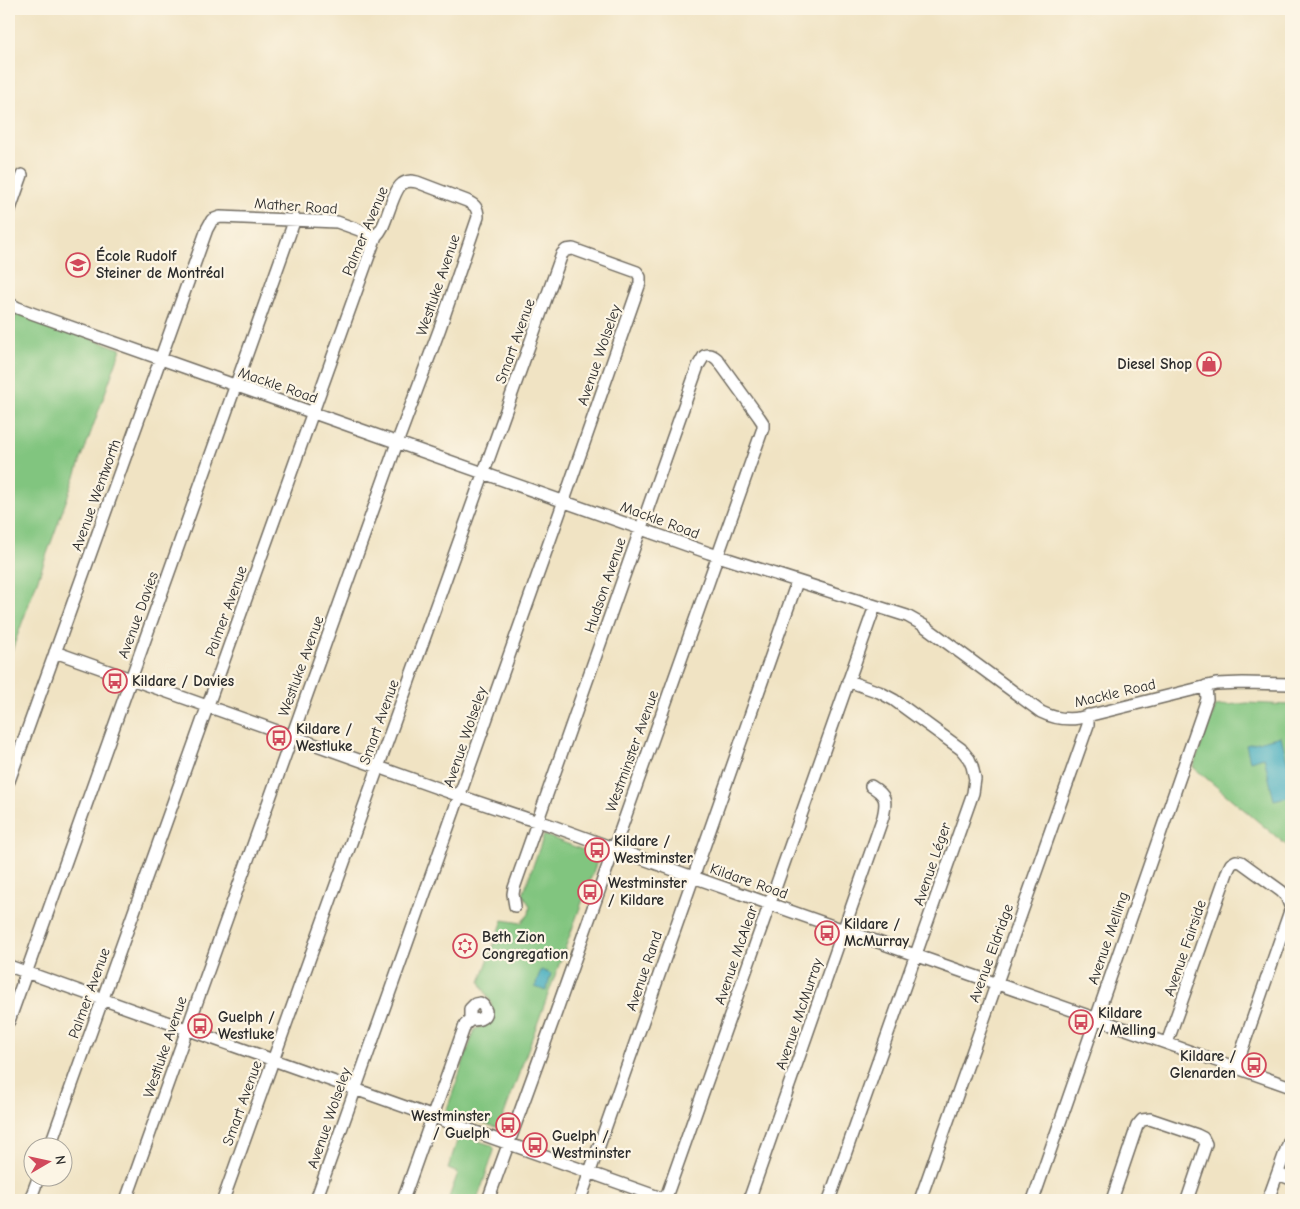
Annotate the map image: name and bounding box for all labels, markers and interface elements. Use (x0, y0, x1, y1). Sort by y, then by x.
street label: Palmer Avenue (338, 183, 392, 278)
street label: Mather Road (254, 194, 338, 218)
street label: Westluke Avenue (412, 231, 464, 338)
place label: École Rudolf Steiner de Montréal (96, 246, 224, 282)
school or university icon: École Rudolf Steiner de Montréal (65, 252, 91, 278)
street label: Smart Avenue (491, 295, 539, 386)
street label: Avenue Wolseley (573, 302, 625, 408)
shop icon: Diesel Shop (1196, 351, 1222, 377)
place label: Diesel Shop (1117, 355, 1192, 373)
street label: Mackle Road (236, 363, 320, 407)
street label: Avenue Wentworth (67, 437, 125, 553)
street label: Mackle Road (618, 497, 702, 543)
street label: Hudson Avenue (580, 535, 630, 635)
street label: Palmer Avenue (201, 563, 251, 659)
street label: Avenue Davies (114, 569, 162, 661)
street label: Westluke Avenue (274, 613, 328, 719)
bus stop icon: Kildare / Davies (102, 668, 128, 694)
place label: Kildare / Davies (132, 672, 234, 690)
street label: Mackle Road (1073, 675, 1157, 711)
street label: Smart Avenue (355, 676, 403, 767)
street label: Avenue Wolseley (439, 684, 491, 790)
street label: Westminster Avenue (602, 687, 663, 814)
place label: Kildare / Westluke (296, 720, 352, 755)
bus stop icon: Kildare / Westluke (266, 725, 292, 751)
street label: Avenue Léger (909, 820, 955, 908)
place label: Kildare / Westminster (614, 832, 693, 867)
bus stop icon: Kildare / Westminster (584, 837, 610, 863)
street label: Kildare Road (708, 859, 790, 903)
place label: Westminster / Kildare (608, 874, 687, 909)
bus stop icon: Westminster / Kildare (577, 879, 603, 905)
street label: Avenue Melling (1084, 889, 1132, 987)
street label: Avenue Fairside (1160, 897, 1210, 999)
street label: Avenue Eldridge (965, 901, 1017, 1005)
street label: Avenue McAlear (711, 903, 761, 1007)
place label: Kildare / McMurray (844, 915, 909, 950)
bus stop icon: Kildare / McMurray (814, 920, 840, 946)
place label: Beth Zion Congregation (482, 928, 568, 963)
street label: Avenue Rand (622, 929, 666, 1013)
synagogue icon: Beth Zion Congregation (452, 933, 478, 959)
street label: Palmer Avenue (64, 945, 114, 1041)
street label: Avenue McMurray (771, 956, 827, 1072)
street label: Westluke Avenue (139, 993, 191, 1100)
place label: Kildare / Melling (1098, 1004, 1156, 1039)
place label: Guelph / Westluke (218, 1008, 275, 1043)
bus stop icon: Kildare / Melling (1068, 1009, 1094, 1035)
bus stop icon: Guelph / Westluke (187, 1013, 213, 1039)
place label: Kildare / Glenarden (1170, 1047, 1236, 1082)
bus stop icon: Kildare / Glenarden (1241, 1052, 1267, 1078)
street label: Smart Avenue (218, 1057, 266, 1148)
street label: Avenue Wolseley (303, 1065, 355, 1171)
place label: Westminster / Guelph (411, 1107, 490, 1142)
bus stop icon: Westminster / Guelph (495, 1112, 521, 1138)
place label: Guelph / Westminster (552, 1127, 631, 1162)
bus stop icon: Guelph / Westminster (522, 1132, 548, 1158)
north arrow (22, 1136, 72, 1186)
text: N (51, 1154, 69, 1166)

